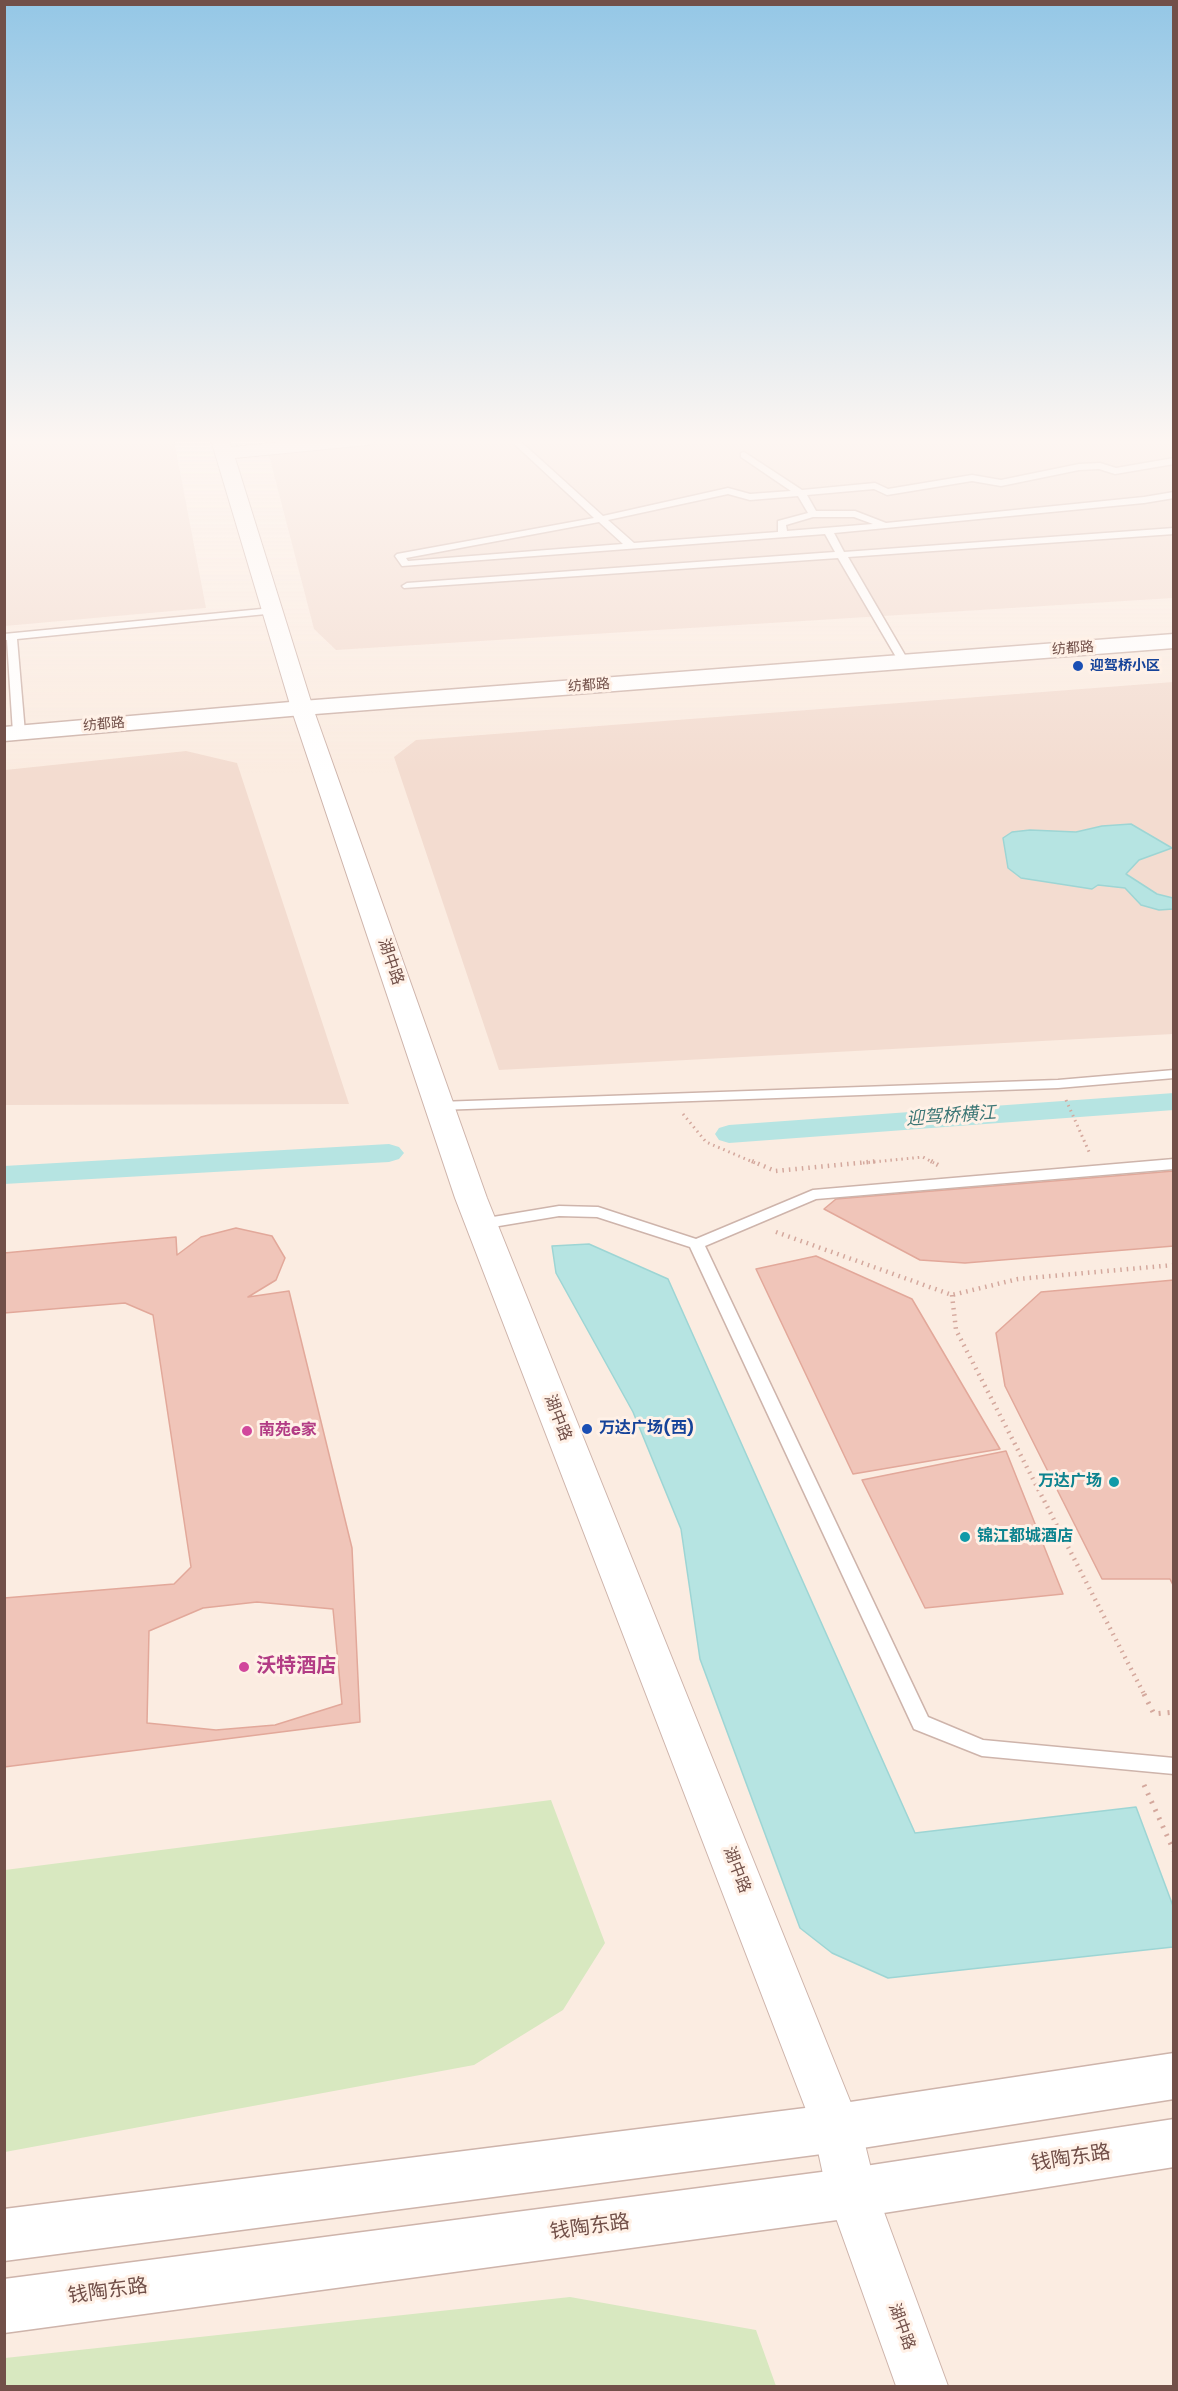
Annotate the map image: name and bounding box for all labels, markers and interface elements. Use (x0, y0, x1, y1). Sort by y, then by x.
street label: 纺都路 (1051, 639, 1095, 659)
place label: 迎驾桥小区 (1090, 658, 1160, 674)
marker: 迎驾桥小区 (1071, 659, 1085, 673)
street label: 纺都路 (567, 676, 611, 696)
street label: 纺都路 (82, 715, 126, 735)
street label: 湖中路 (373, 936, 407, 988)
water label: 迎驾桥横江 (905, 1103, 997, 1131)
street label: 湖中路 (539, 1392, 575, 1444)
place label: 万达广场(西) (599, 1419, 694, 1439)
place label: 南苑e家 (259, 1421, 317, 1441)
marker: 万达广场(西) (580, 1422, 594, 1436)
marker: 南苑e家 (240, 1424, 254, 1438)
place label: 万达广场 (1038, 1472, 1102, 1492)
marker: 万达广场 (1107, 1475, 1121, 1489)
place label: 锦江都城酒店 (977, 1527, 1073, 1547)
marker: 锦江都城酒店 (958, 1530, 972, 1544)
place label: 沃特酒店 (256, 1655, 336, 1679)
marker: 沃特酒店 (237, 1660, 251, 1674)
street label: 湖中路 (718, 1844, 754, 1896)
street label: 钱陶东路 (1030, 2141, 1112, 2177)
street label: 钱陶东路 (549, 2211, 631, 2245)
street label: 钱陶东路 (67, 2275, 149, 2309)
street label: 湖中路 (884, 2301, 918, 2353)

